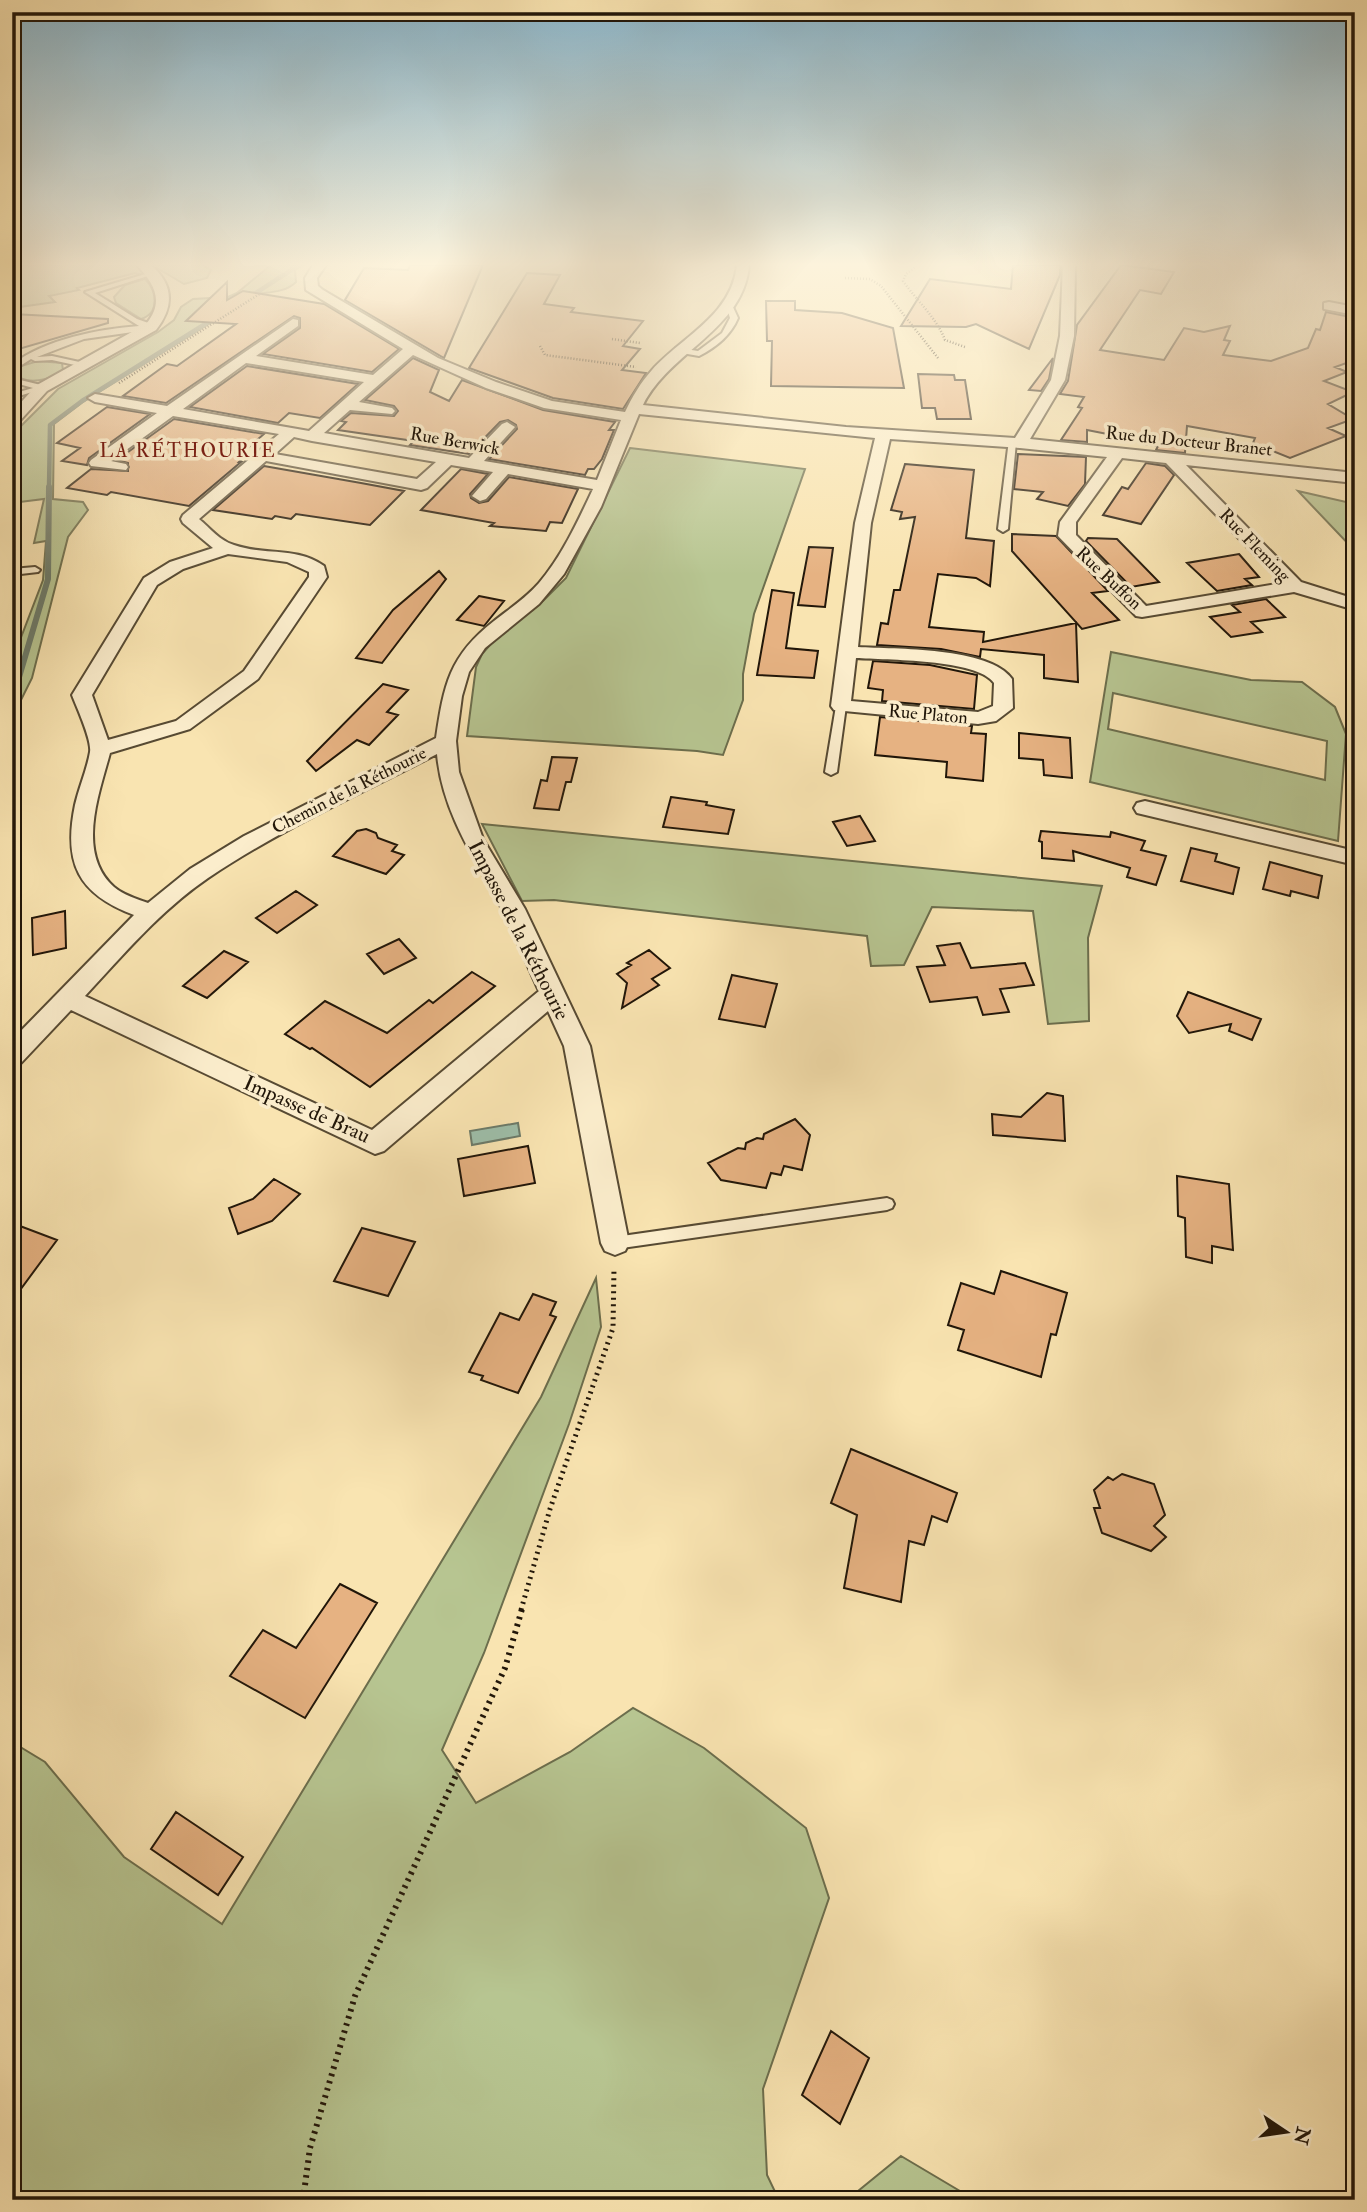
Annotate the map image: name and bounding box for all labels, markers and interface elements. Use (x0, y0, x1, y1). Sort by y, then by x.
street label: Rue du Docteur Branet (1104, 421, 1274, 462)
street label: Rue Berwick (408, 422, 502, 461)
district label: LA RÉTHOURIE (99, 437, 277, 463)
street label: Rue Fleming (1214, 504, 1296, 588)
street label: Rue Buffon (1071, 542, 1147, 615)
street label: Rue Platon (887, 700, 969, 729)
street label: Chemin de la Réthourie (268, 741, 431, 839)
street label: Impasse de la Réthourie (462, 836, 576, 1025)
street label: Impasse de Brau (239, 1069, 375, 1150)
north arrow (1252, 2096, 1322, 2166)
text: N (1288, 2124, 1315, 2148)

